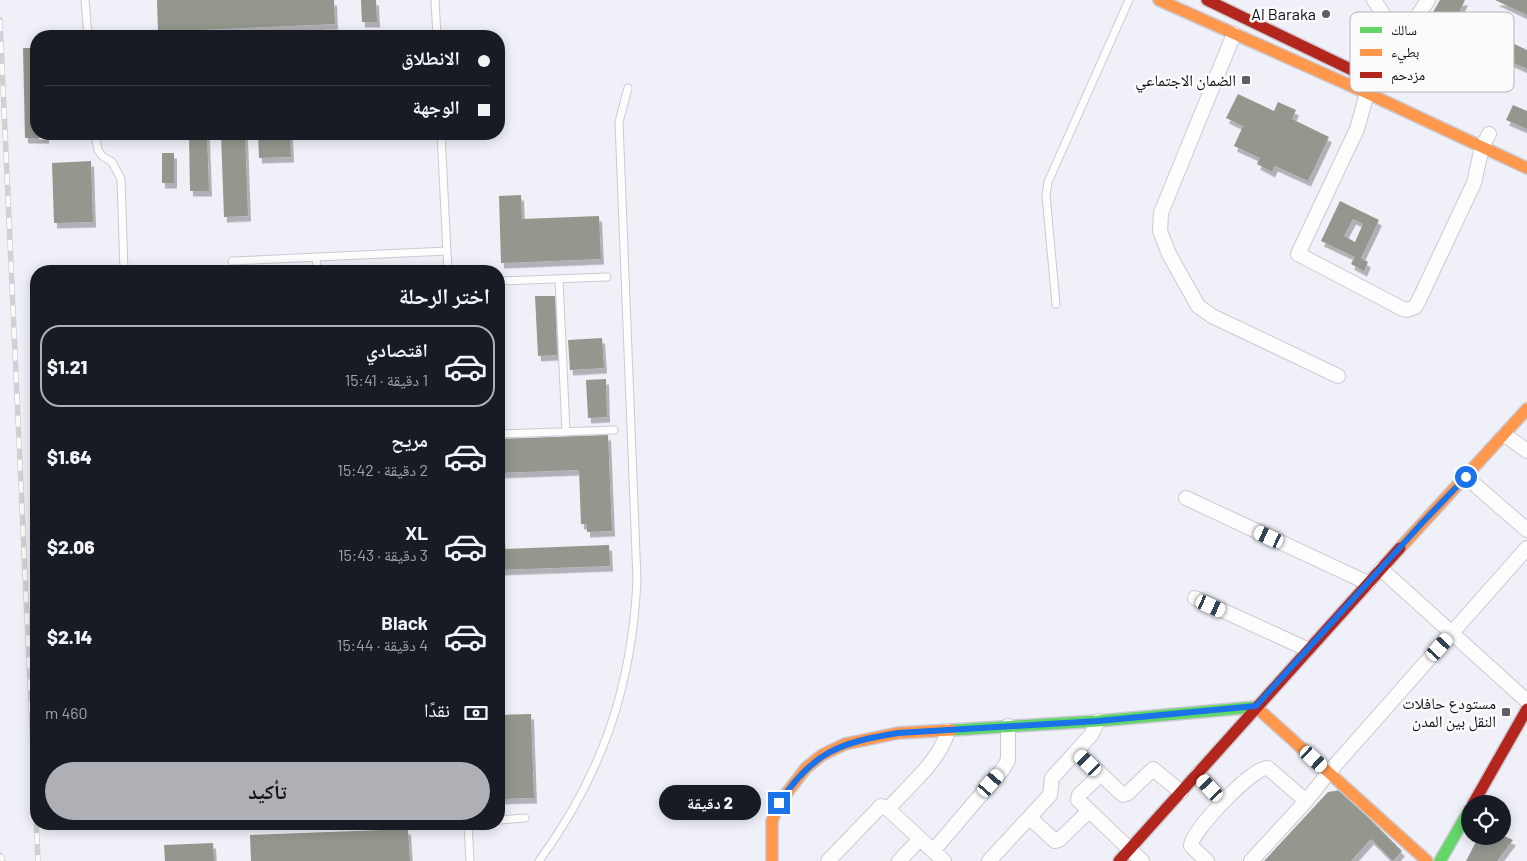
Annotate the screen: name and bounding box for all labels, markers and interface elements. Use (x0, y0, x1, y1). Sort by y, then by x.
place label: Al Baraka (1251, 4, 1316, 23)
marker: Al Baraka (1320, 8, 1332, 20)
legend (1350, 12, 1514, 92)
text: سالك (1391, 21, 1417, 38)
text: بطيء (1391, 43, 1420, 64)
text: الانطلاق (401, 46, 460, 69)
text: مزدحم (1391, 66, 1425, 85)
place label: الضمان الاجتماعي (1135, 70, 1236, 93)
marker: الضمان الاجتماعي (1240, 74, 1252, 86)
text: الوجهة (412, 95, 460, 118)
text: اختر الرحلة (399, 282, 490, 308)
text: اقتصادي (366, 338, 428, 361)
icon: car (443, 344, 488, 389)
text: $1.21 (47, 355, 87, 378)
text: 1 دقيقة · 15:41 (345, 370, 428, 389)
text: مريح (391, 428, 428, 451)
icon: car (443, 434, 488, 479)
text: $1.64 (47, 445, 92, 468)
text: 2 دقيقة · 15:42 (337, 460, 428, 479)
route start (1455, 466, 1477, 488)
text: XL (405, 521, 428, 544)
icon: car (443, 524, 488, 569)
car (1252, 524, 1285, 550)
text: $2.06 (47, 535, 95, 558)
text: 3 دقيقة · 15:43 (338, 545, 428, 564)
car (1194, 593, 1227, 619)
text: Black (381, 611, 428, 634)
icon: car (443, 614, 488, 659)
text: $2.14 (47, 625, 92, 648)
car (1424, 631, 1455, 663)
text: 4 دقيقة · 15:44 (337, 635, 428, 654)
place label: مستودع حافلات النقل بين المدن (1402, 693, 1496, 732)
text: نقدًا (424, 698, 450, 721)
icon: cash (462, 699, 490, 727)
text: 460 m (45, 703, 88, 722)
marker: مستودع حافلات النقل بين المدن (1500, 706, 1512, 718)
car (1297, 743, 1330, 775)
car (1072, 747, 1104, 779)
button: تأكيد (45, 762, 490, 820)
car (975, 767, 1006, 799)
car (1194, 772, 1225, 804)
callout: 2 دقيقة (659, 786, 762, 820)
route end (768, 792, 790, 814)
text: 2 دقيقة (687, 793, 733, 812)
map controls (1461, 795, 1511, 845)
button: locate (1461, 795, 1511, 845)

